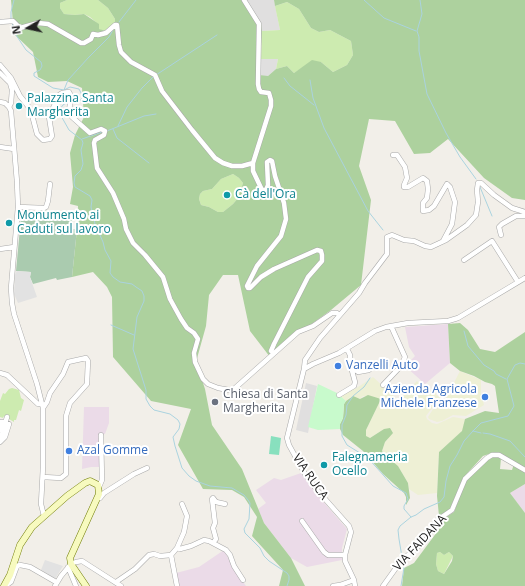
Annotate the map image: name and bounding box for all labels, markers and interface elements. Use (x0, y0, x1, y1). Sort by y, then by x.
north arrow (8, 8, 48, 48)
text: N (8, 24, 24, 36)
place label: Palazzina Santa Margherita (27, 92, 114, 120)
marker: Palazzina Santa Margherita (14, 101, 24, 111)
place label: Cà dell'Ora (235, 188, 296, 202)
marker: Cà dell'Ora (222, 190, 232, 200)
place label: Monumento ai Caduti sul lavoro (17, 209, 111, 237)
marker: Monumento ai Caduti sul lavoro (4, 218, 14, 228)
place label: Vanzelli Auto (346, 359, 418, 373)
marker: Vanzelli Auto (333, 361, 343, 371)
place label: Azienda Agricola Michele Franzese (381, 383, 477, 411)
place label: Chiesa di Santa Margherita (223, 388, 308, 416)
marker: Azienda Agricola Michele Franzese (480, 392, 490, 402)
marker: Chiesa di Santa Margherita (210, 397, 220, 407)
place label: Azal Gomme (77, 444, 148, 458)
marker: Azal Gomme (64, 446, 74, 456)
street label: VIA RUCA (289, 451, 331, 503)
place label: Falegnameria Ocello (332, 451, 408, 479)
marker: Falegnameria Ocello (319, 460, 329, 470)
street label: VIA FAIDANA (390, 512, 450, 574)

